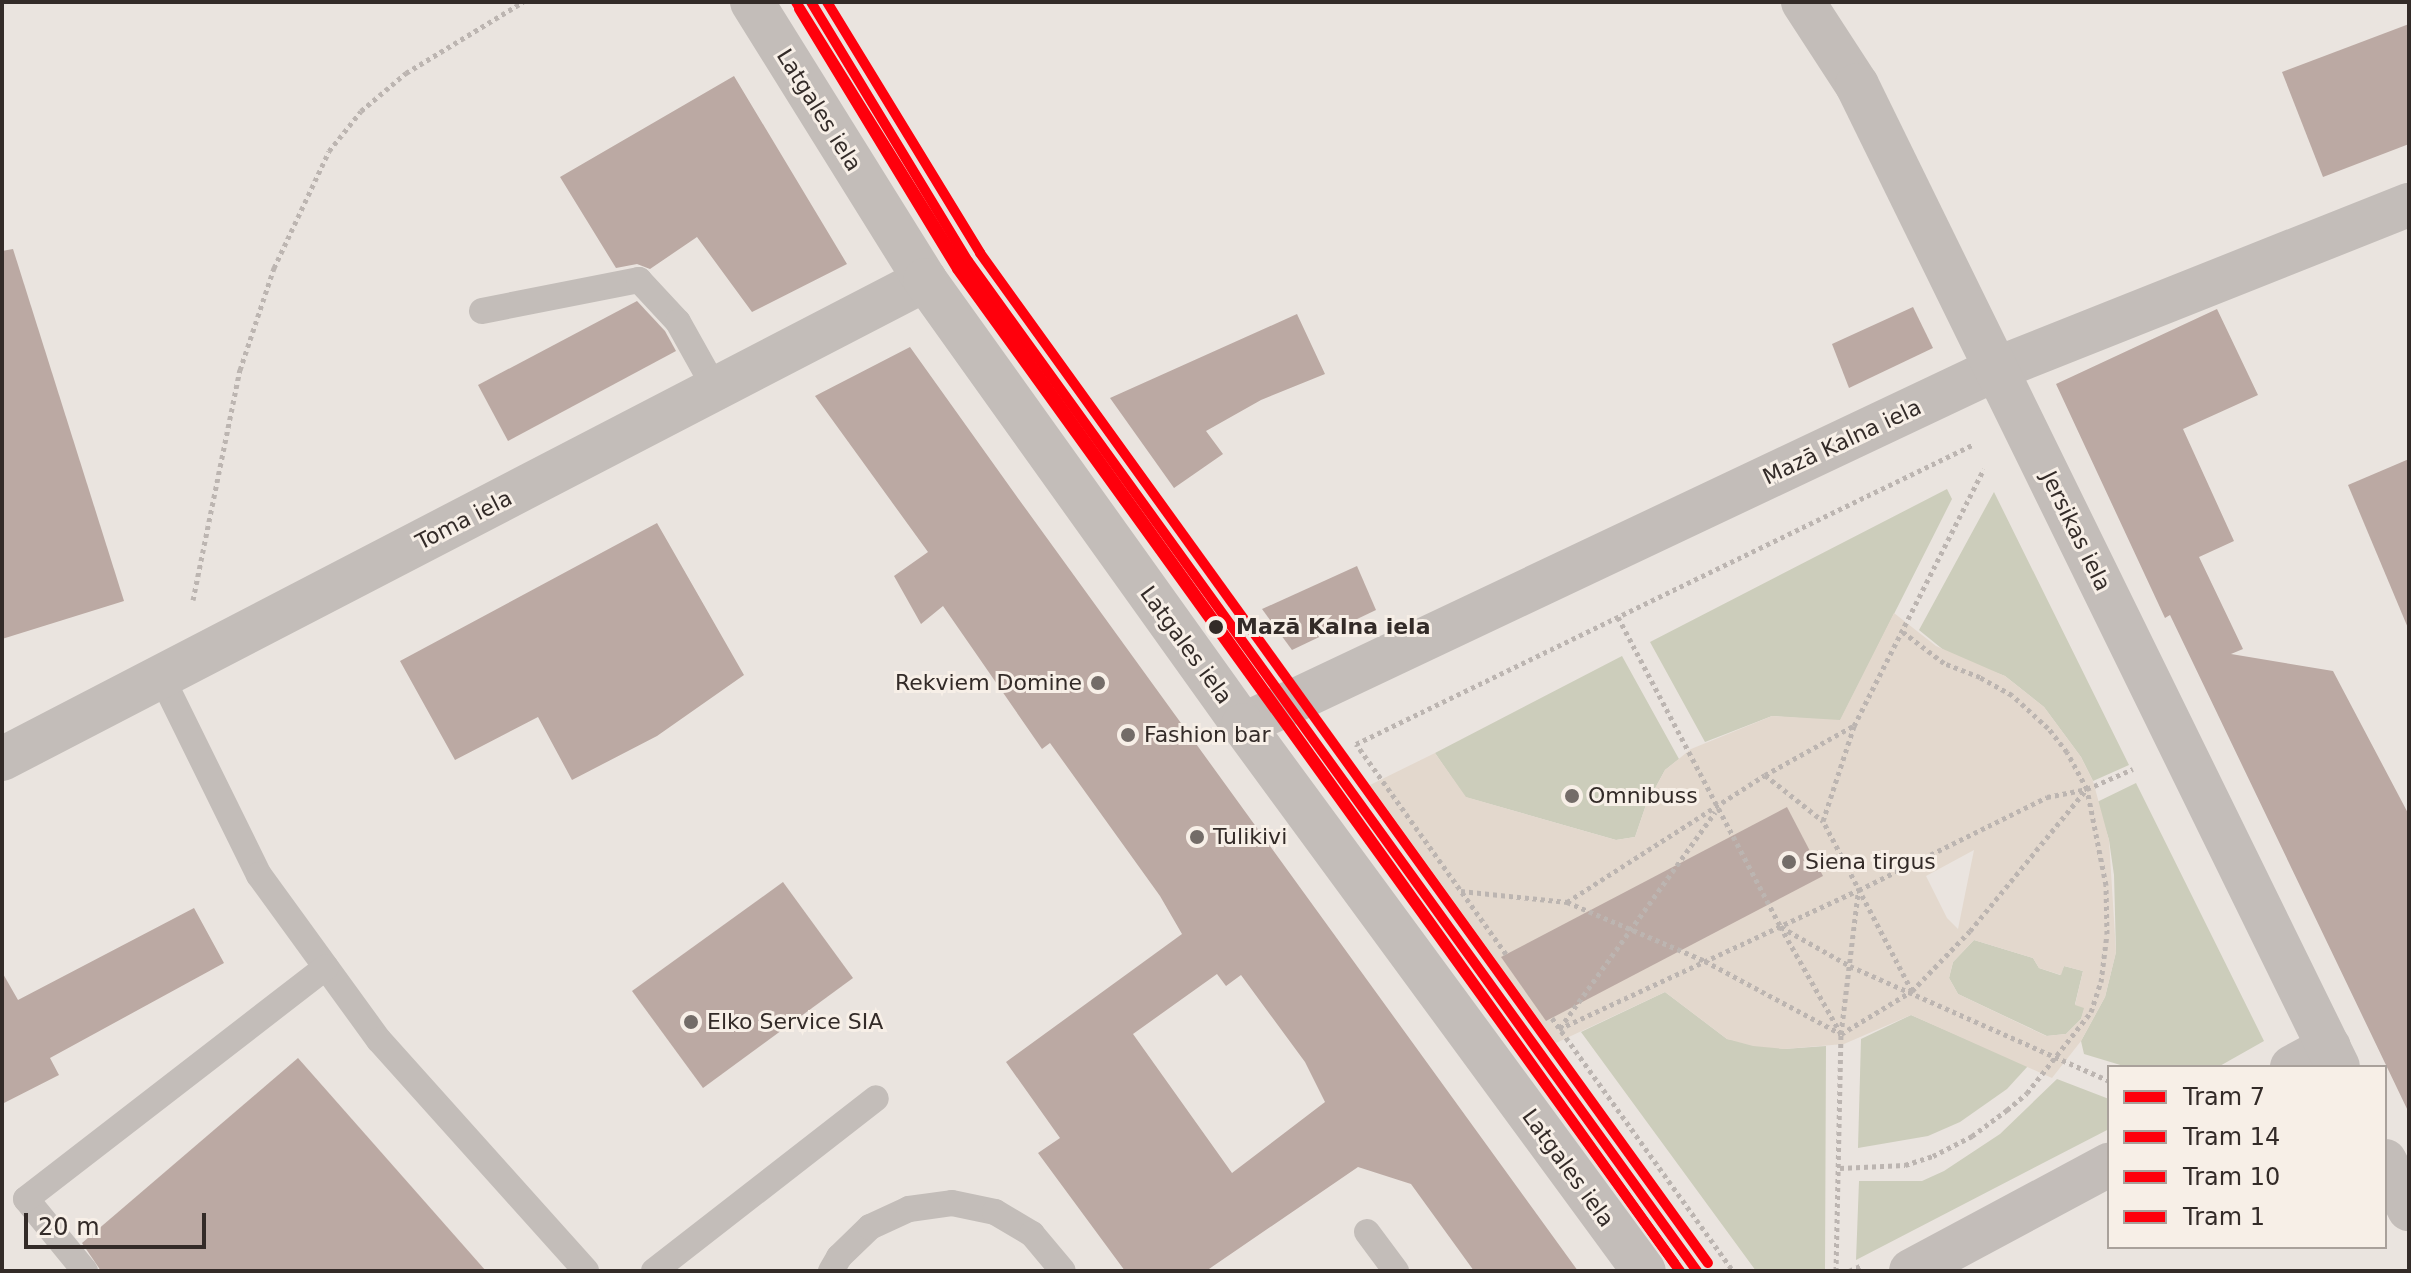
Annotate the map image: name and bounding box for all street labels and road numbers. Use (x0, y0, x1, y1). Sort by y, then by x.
street label: Latgales iela (771, 44, 867, 176)
street label: Mazā Kalna iela (1759, 394, 1925, 490)
street label: Jersikas iela (2036, 467, 2116, 595)
street label: Toma iela (412, 485, 516, 555)
street label: Latgales iela (1134, 581, 1238, 709)
street label: Latgales iela (1516, 1104, 1620, 1232)

